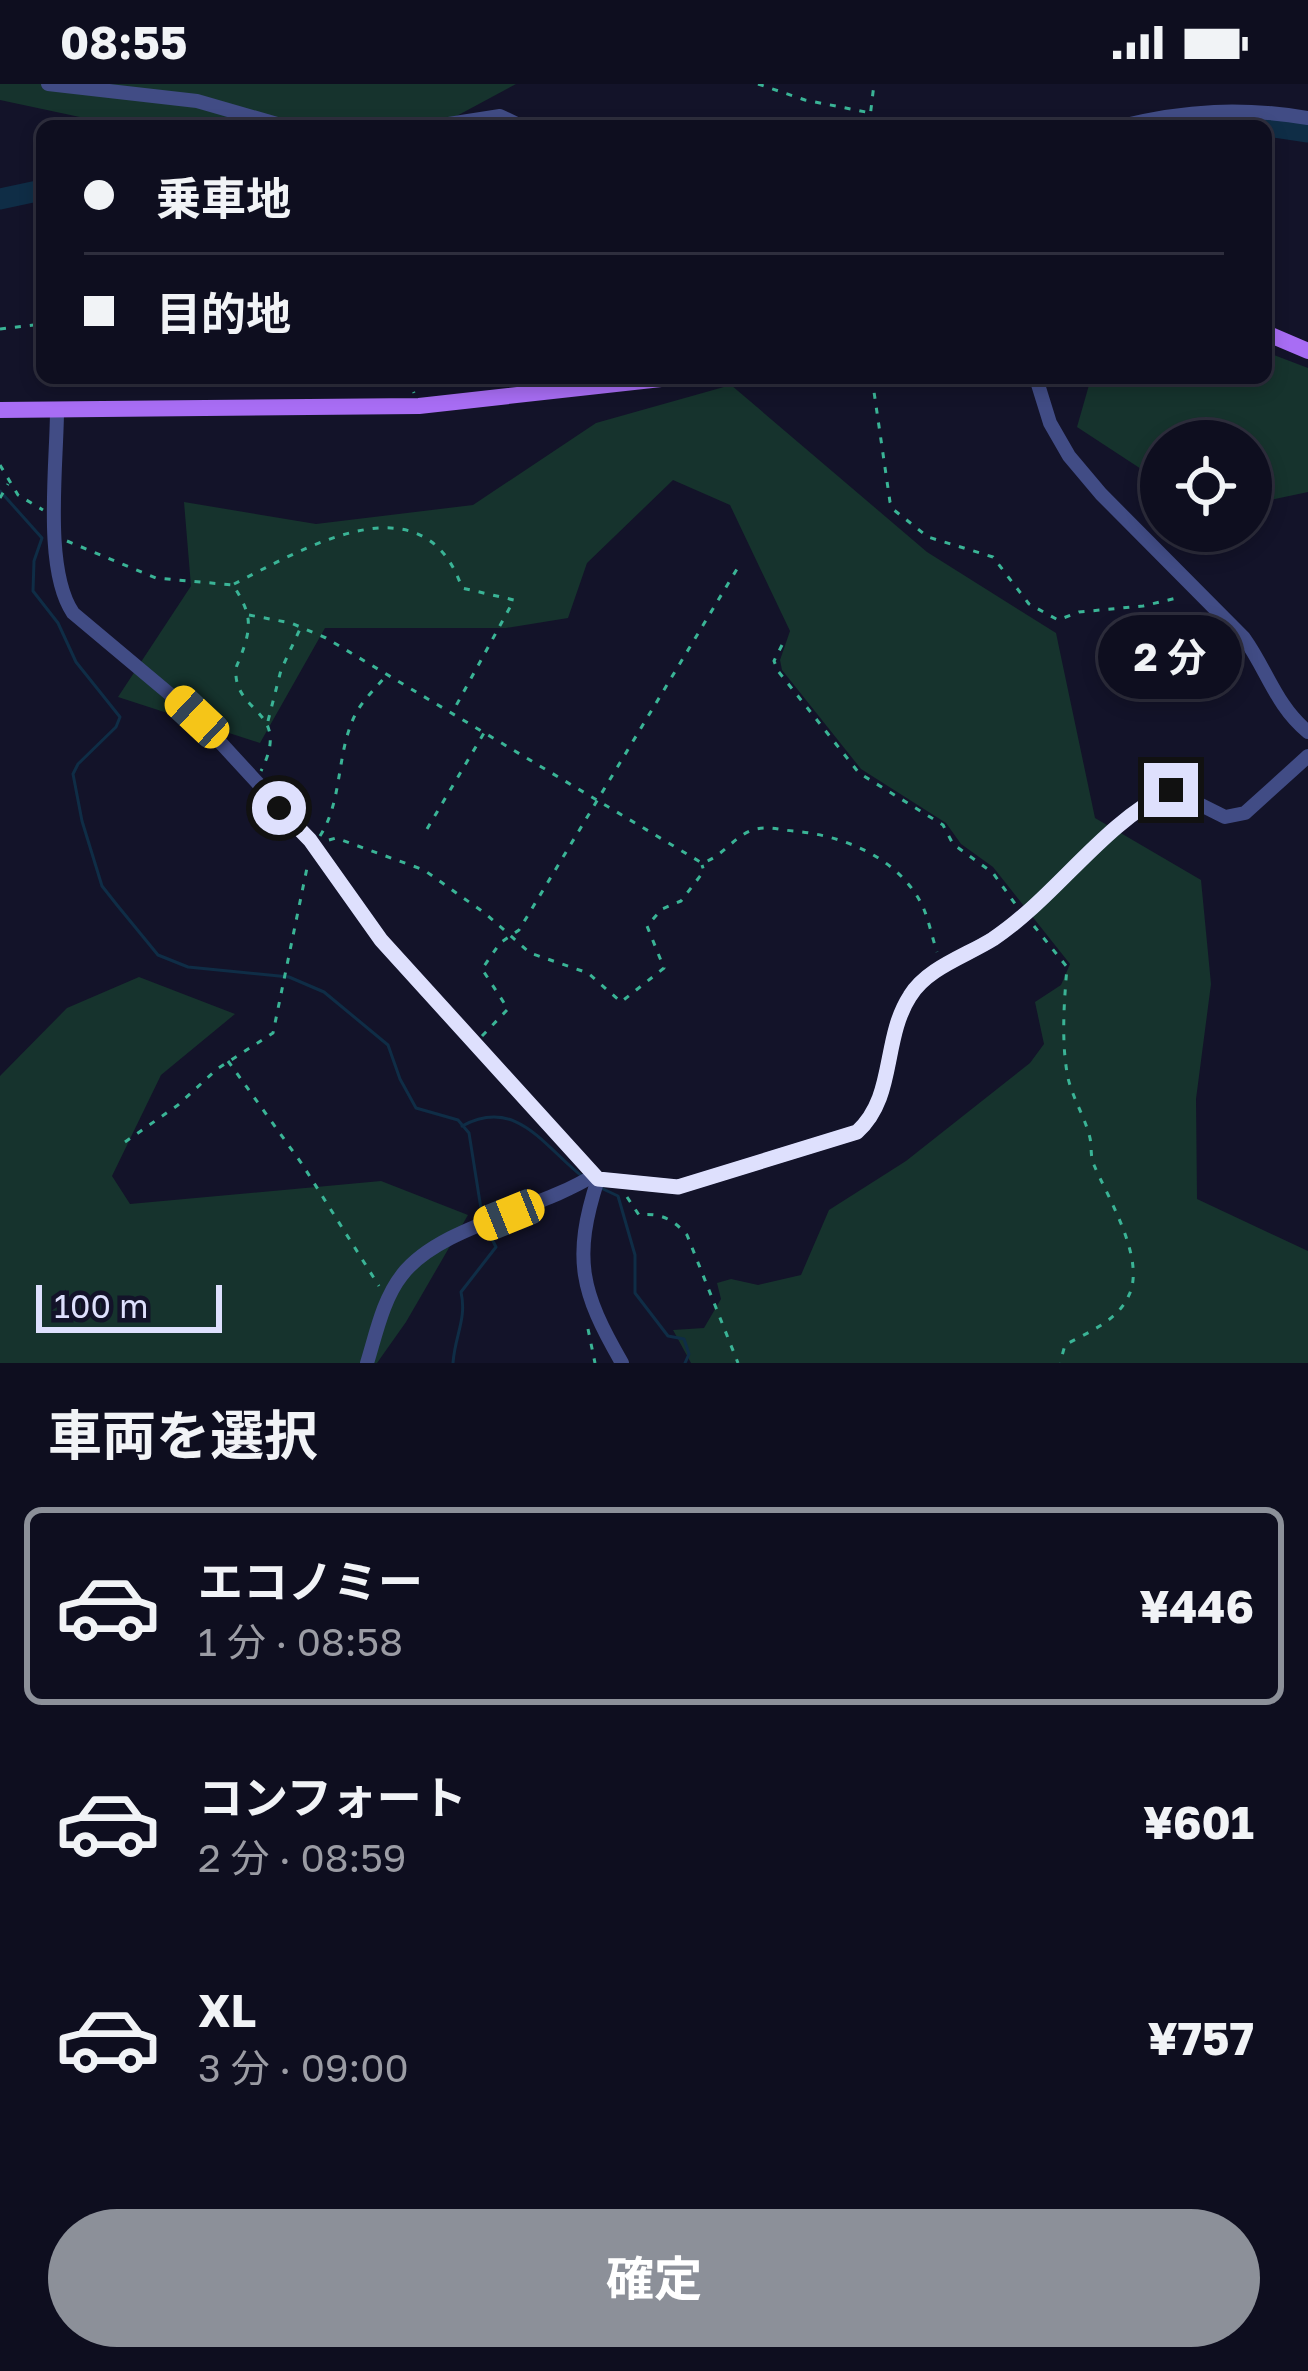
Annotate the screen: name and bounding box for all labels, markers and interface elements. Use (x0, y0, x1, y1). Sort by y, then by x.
text: 08:55 (60, 15, 187, 69)
text: 乗車地 (156, 171, 291, 225)
text: 目的地 (156, 286, 291, 340)
map controls (1140, 420, 1272, 552)
button: locate (1140, 420, 1272, 552)
callout: 2 分 (1099, 616, 1243, 700)
text: 2 分 (1134, 633, 1206, 680)
car (158, 679, 236, 755)
route end (1144, 763, 1198, 817)
route start (252, 781, 306, 835)
car (469, 1185, 549, 1245)
scale bar (36, 1279, 222, 1332)
text: 100 m (54, 1286, 148, 1325)
text: 車両を選択 (48, 1402, 318, 1467)
icon: car (54, 1552, 162, 1660)
text: エコノミー (198, 1554, 423, 1608)
text: ¥446 (1139, 1579, 1254, 1633)
text: 1 分 · 08:58 (198, 1618, 403, 1665)
icon: car (54, 1768, 162, 1876)
text: コンフォート (198, 1770, 467, 1824)
text: ¥601 (1143, 1795, 1254, 1849)
text: 2 分 · 08:59 (198, 1834, 406, 1881)
text: XL (198, 1983, 256, 2037)
icon: car (54, 1984, 162, 2092)
text: ¥757 (1148, 2011, 1254, 2065)
text: 3 分 · 09:00 (198, 2044, 409, 2091)
button: 確定 (48, 2209, 1260, 2347)

